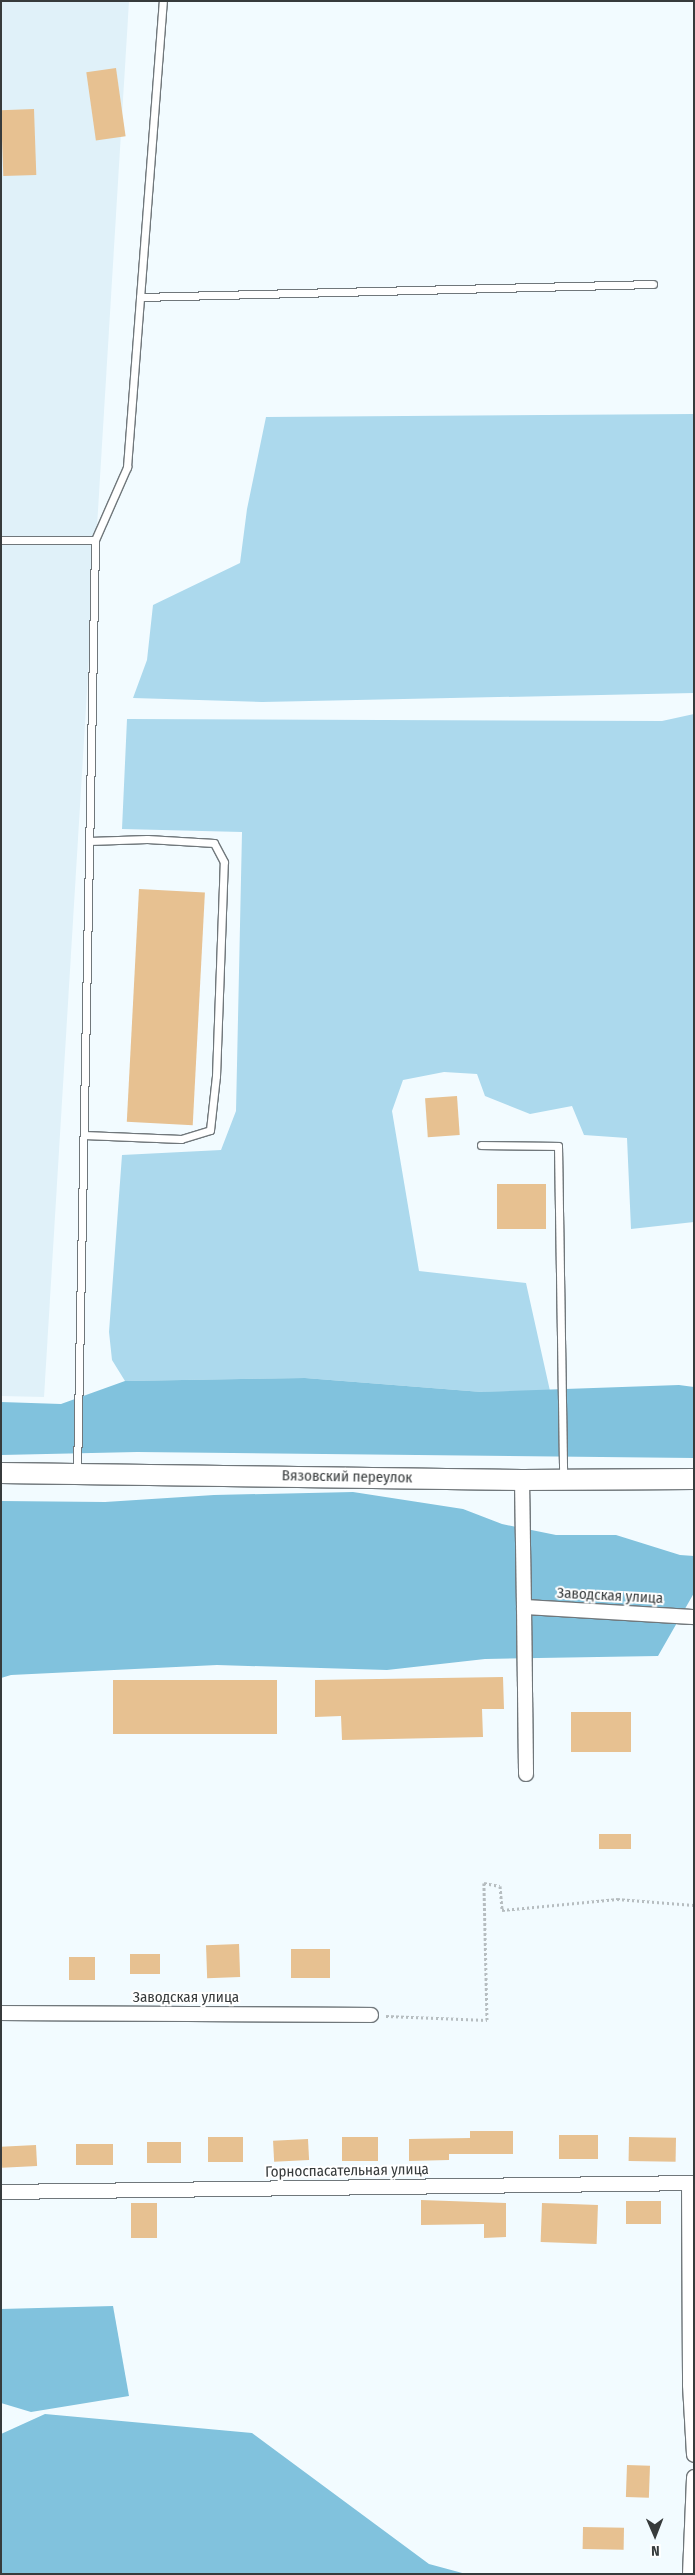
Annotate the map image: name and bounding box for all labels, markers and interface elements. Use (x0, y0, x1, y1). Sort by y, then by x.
street label: Вязовский переулок (282, 1467, 412, 1487)
street label: Заводская улица (556, 1584, 664, 1608)
street label: Заводская улица (133, 1989, 239, 2007)
street label: Горноспасательная улица (265, 2161, 429, 2181)
north arrow (630, 2510, 680, 2560)
text: N (651, 2542, 660, 2559)

